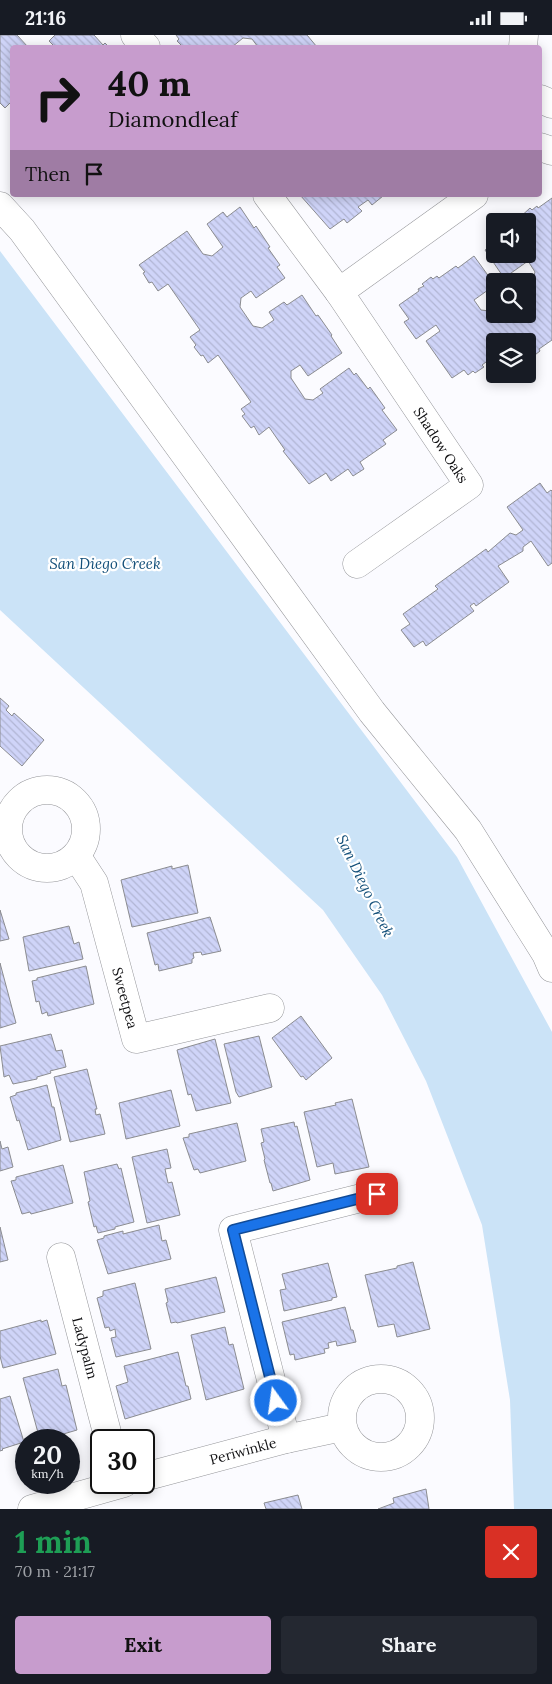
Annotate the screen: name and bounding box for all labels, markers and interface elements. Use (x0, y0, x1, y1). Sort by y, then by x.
text: 21:16 (25, 6, 66, 30)
text: 40 m (108, 61, 191, 106)
icon: right (25, 65, 90, 130)
text: Diamondleaf (108, 105, 238, 133)
icon: arrive (80, 160, 108, 188)
text: Then (25, 162, 70, 186)
map controls (486, 213, 536, 383)
button: sound (486, 213, 536, 263)
button: search (486, 273, 536, 323)
button: layers (486, 333, 536, 383)
street label: Shadow Oaks (410, 404, 472, 486)
water label: San Diego Creek (49, 554, 161, 573)
water label: San Diego Creek (332, 831, 399, 940)
street label: Sweetpea (108, 965, 142, 1031)
pin (356, 1173, 398, 1215)
icon: arrive (363, 1180, 391, 1208)
street label: Ladypalm (68, 1315, 102, 1381)
position arrow (249, 1374, 301, 1426)
speed limit sign: 30 (90, 1429, 155, 1494)
street label: Periwinkle (208, 1433, 279, 1469)
text: 20 (33, 1439, 62, 1471)
text: km/h (31, 1466, 64, 1481)
text: 1 min (15, 1523, 92, 1561)
button: close (485, 1526, 537, 1578)
text: 70 m · 21:17 (15, 1561, 95, 1581)
button: Exit (15, 1616, 271, 1674)
button: Share (281, 1616, 537, 1674)

